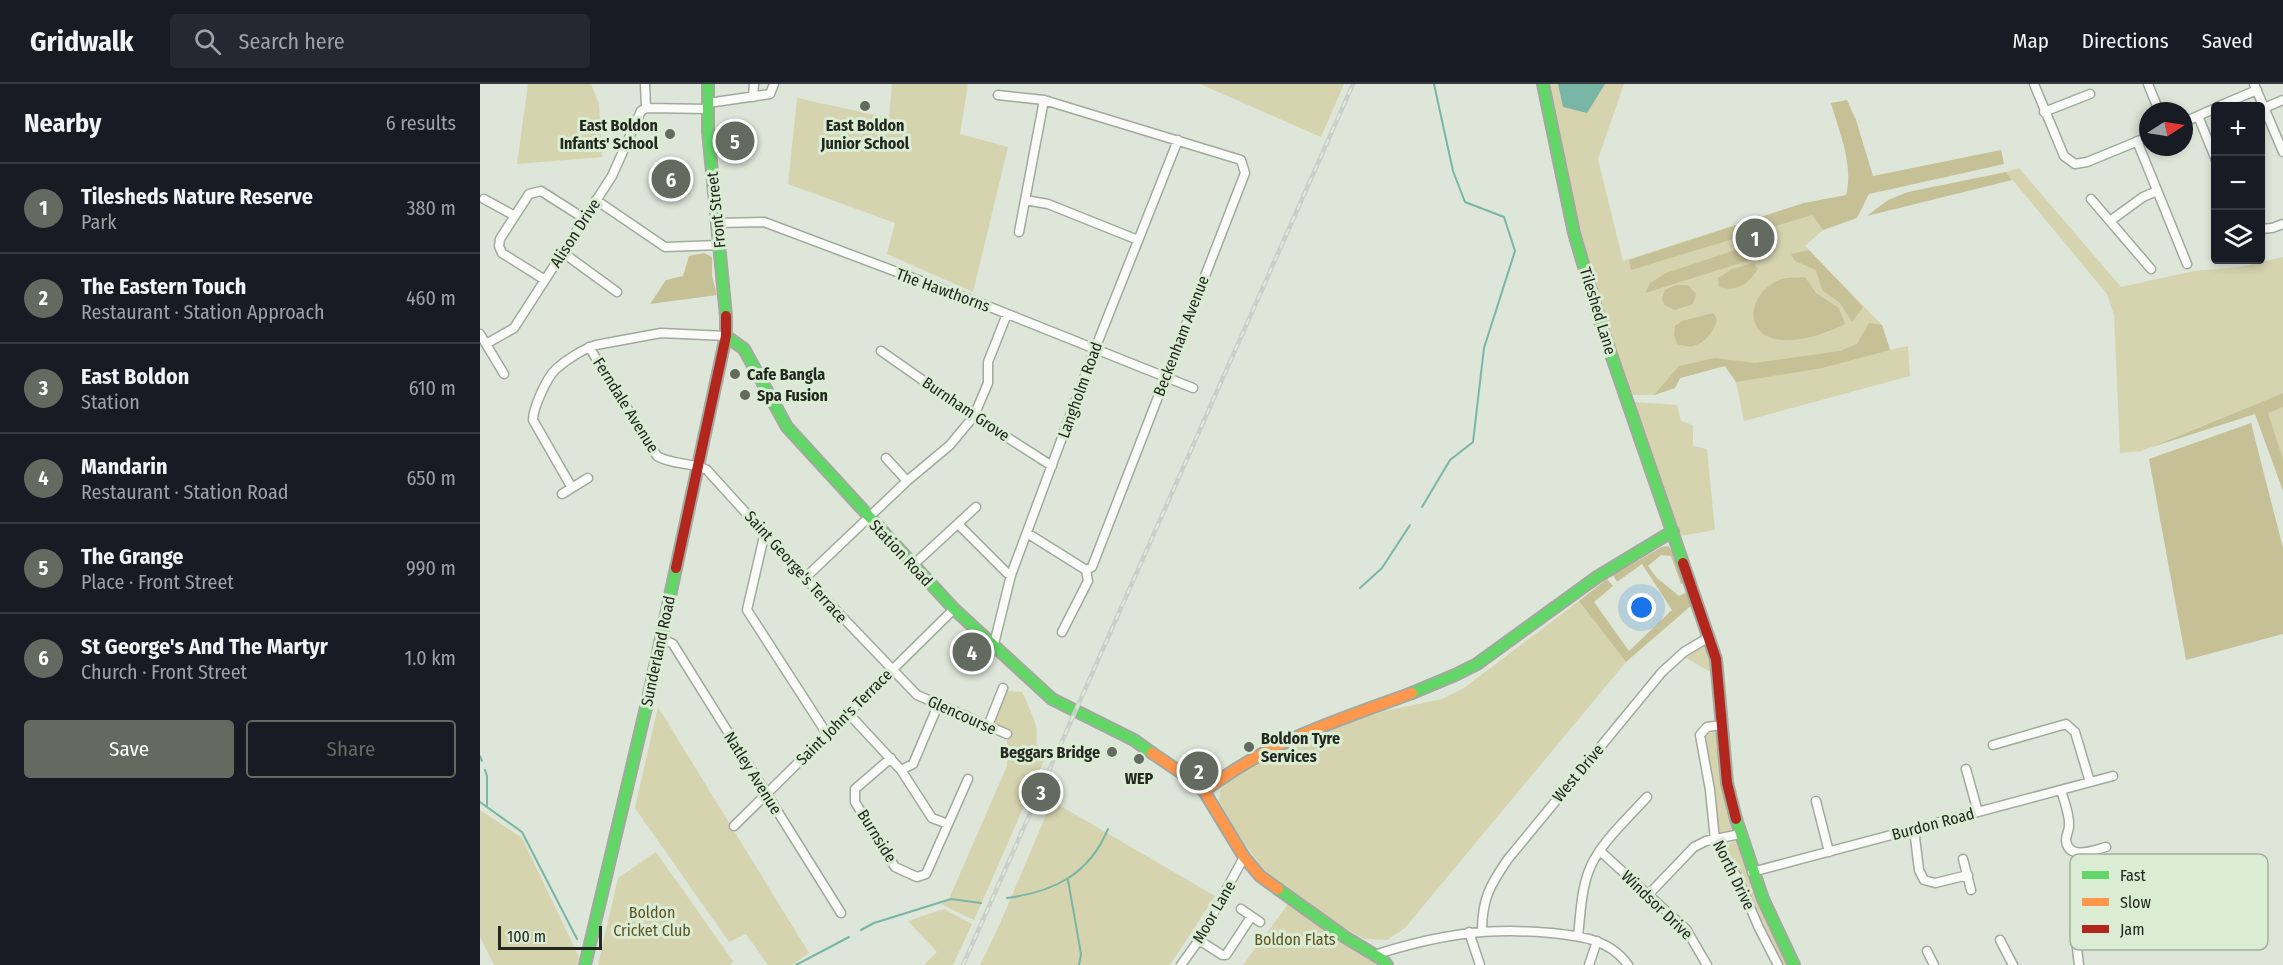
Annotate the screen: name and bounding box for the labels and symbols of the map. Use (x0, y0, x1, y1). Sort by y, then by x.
marker: East Boldon Junior School (858, 99, 872, 113)
north arrow (2139, 102, 2193, 156)
place label: East Boldon Infants' School (560, 116, 659, 153)
place label: East Boldon Junior School (820, 116, 910, 153)
pin: 5 (716, 118, 754, 164)
marker: East Boldon Infants' School (663, 127, 677, 141)
pin: 6 (652, 156, 690, 202)
street label: Front Street (702, 170, 729, 249)
street label: Alison Drive (546, 195, 604, 271)
pin: 1 (1736, 216, 1774, 260)
street label: The Hawthorns (894, 264, 993, 316)
street label: Tileshed Lane (1576, 265, 1620, 357)
street label: Beckenham Avenue (1149, 273, 1213, 399)
street label: Langholm Road (1054, 339, 1106, 441)
street label: Ferndale Avenue (589, 354, 663, 456)
place label: Cafe Bangla (747, 365, 825, 384)
marker: Cafe Bangla (728, 367, 742, 381)
street label: Burnham Grove (919, 373, 1013, 445)
place label: Spa Fusion (757, 386, 828, 405)
marker: Spa Fusion (738, 388, 752, 402)
street label: Saint George's Terrace (741, 507, 851, 627)
street label: Station Road (865, 516, 937, 590)
your location (1627, 593, 1656, 622)
street label: Sunderland Road (637, 594, 679, 708)
pin: 4 (952, 630, 992, 674)
street label: Saint John's Terrace (792, 665, 896, 769)
street label: Glencourse (925, 691, 999, 739)
street label: Natley Avenue (720, 728, 786, 818)
place label: Boldon Tyre Services (1261, 729, 1340, 766)
marker: Boldon Tyre Services (1242, 740, 1256, 754)
street label: West Drive (1548, 740, 1608, 806)
place label: Beggars Bridge (1000, 743, 1100, 762)
marker: Beggars Bridge (1105, 745, 1119, 759)
pin: 2 (1180, 748, 1218, 794)
marker: WEP (1132, 752, 1146, 766)
place label: WEP (1125, 769, 1154, 788)
pin: 3 (1022, 770, 1060, 814)
street label: Burdon Road (1890, 804, 1976, 844)
street label: Burnside (853, 806, 901, 866)
street label: North Drive (1709, 837, 1759, 913)
legend (2070, 854, 2268, 950)
street label: Windsor Drive (1617, 866, 1697, 944)
text: Fast (2120, 866, 2147, 885)
street label: Moor Lane (1189, 877, 1239, 947)
text: Slow (2120, 893, 2151, 912)
park label: Boldon Cricket Club (613, 903, 691, 940)
text: Jam (2120, 920, 2145, 939)
scale bar (498, 923, 602, 950)
park label: Boldon Flats (1254, 930, 1336, 949)

